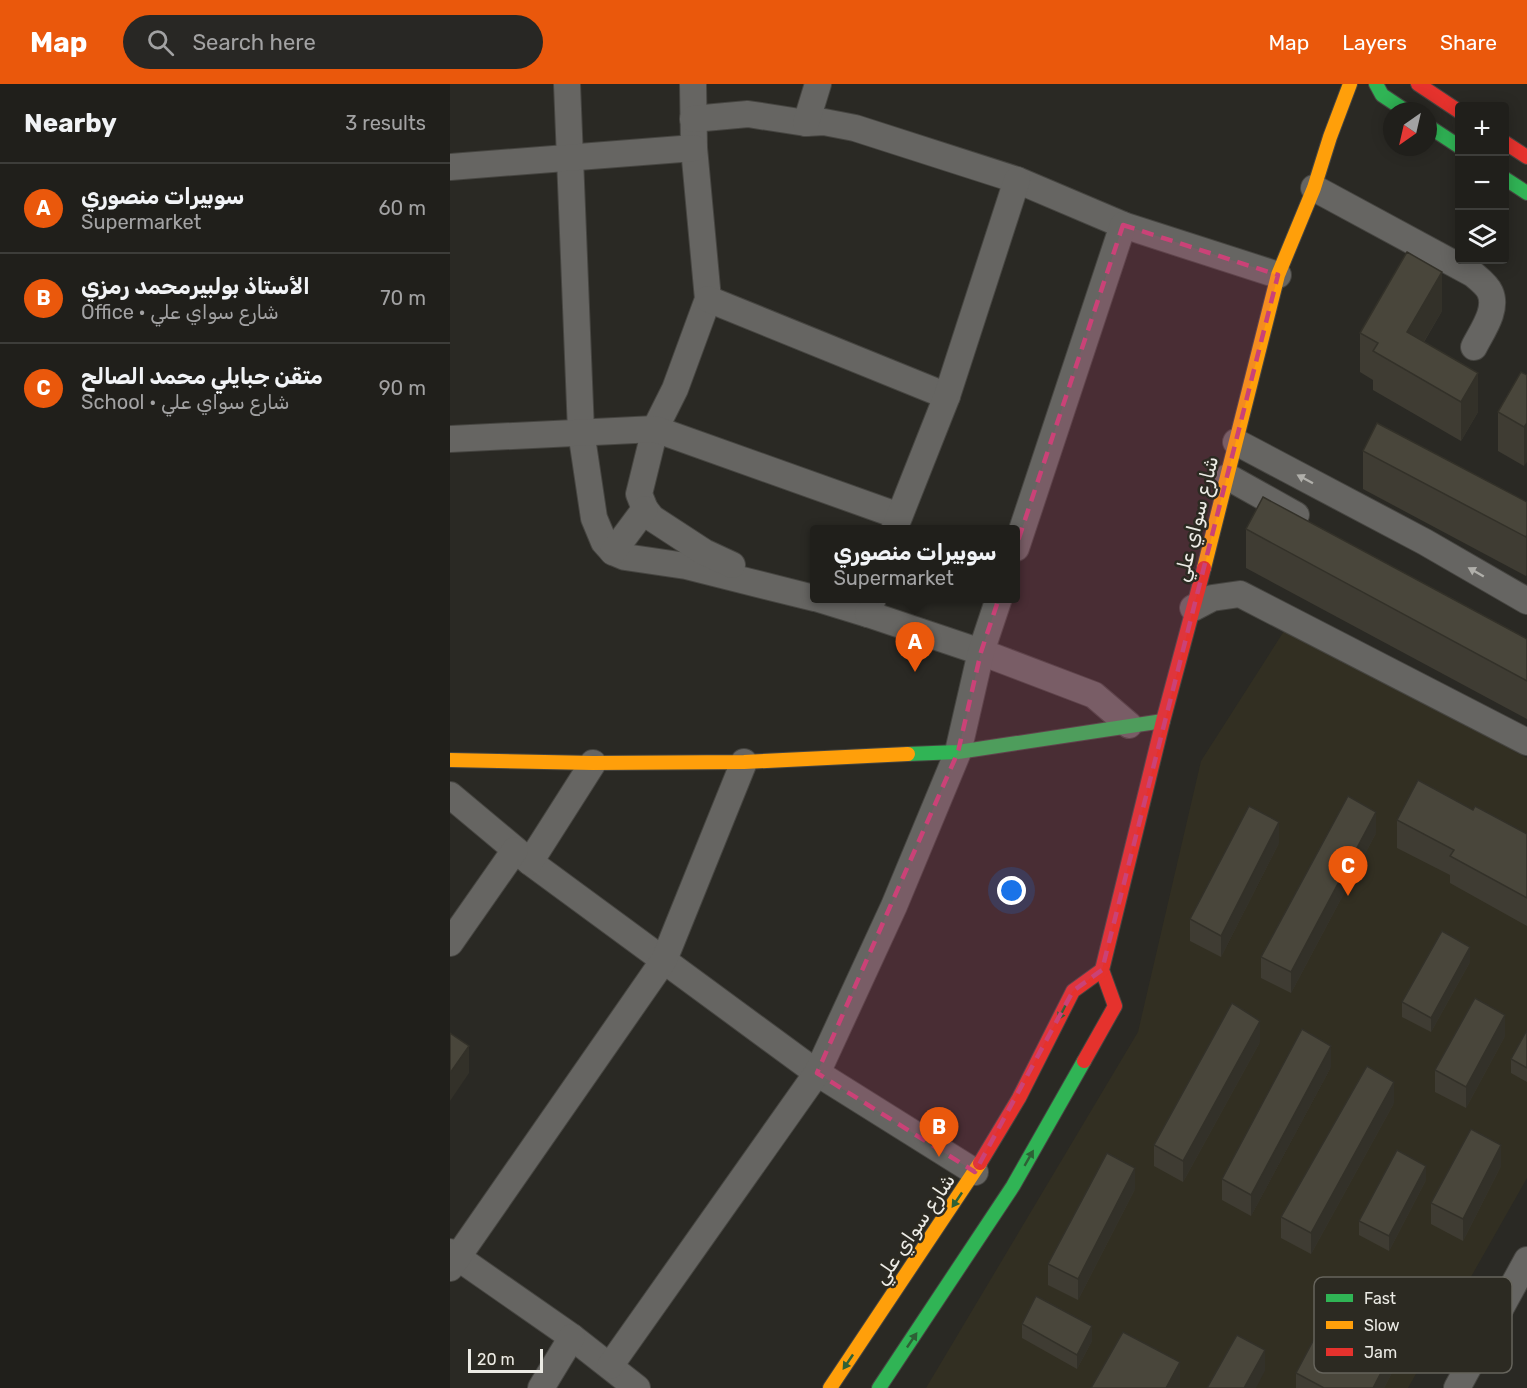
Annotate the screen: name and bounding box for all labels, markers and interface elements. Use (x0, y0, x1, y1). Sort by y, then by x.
search box (123, 15, 543, 69)
text: Map (30, 26, 87, 59)
icon: search (144, 26, 177, 59)
text: Search here (192, 29, 316, 56)
text: Map (1268, 30, 1309, 55)
text: Layers (1342, 30, 1407, 55)
text: Share (1440, 30, 1497, 55)
north arrow (1383, 102, 1437, 156)
map controls (1455, 102, 1509, 264)
button: + (1455, 102, 1509, 156)
text: Nearby (24, 108, 117, 139)
text: 3 results (345, 111, 426, 135)
button: − (1455, 156, 1509, 210)
text: سوبيرات منصوري (81, 183, 244, 210)
text: A (36, 196, 51, 220)
text: 60 m (379, 196, 426, 220)
text: Supermarket (81, 210, 201, 234)
button: layers (1455, 210, 1509, 264)
text: الأستاذ بولبيرمحمد رمزي (81, 273, 310, 300)
text: B (36, 286, 51, 310)
text: 70 m (380, 286, 426, 310)
text: Office · شارع سواي علي (81, 300, 279, 324)
text: متقن جبايلي محمد الصالح (81, 363, 323, 390)
text: C (36, 376, 51, 400)
text: 90 m (379, 376, 426, 400)
text: School · شارع سواي علي (81, 390, 290, 414)
street label: شارع سواي علي (1169, 454, 1226, 585)
one-way arrow (1296, 474, 1314, 484)
popup (810, 525, 1020, 603)
text: سوبيرات منصوري (833, 539, 997, 566)
text: Supermarket (833, 566, 954, 590)
one-way arrow (1468, 566, 1484, 577)
pin: A (896, 622, 934, 672)
pin: C (1328, 846, 1368, 896)
your location (997, 876, 1026, 905)
one-way arrow (1058, 1003, 1067, 1020)
pin: B (920, 1108, 958, 1157)
one-way arrow (1024, 1149, 1034, 1166)
street label: شارع سواي علي (868, 1169, 962, 1291)
one-way arrow (952, 1192, 963, 1208)
legend (1314, 1277, 1512, 1373)
text: Fast (1364, 1289, 1396, 1308)
text: Slow (1364, 1316, 1400, 1335)
one-way arrow (906, 1332, 918, 1348)
text: Jam (1364, 1343, 1397, 1362)
scale bar (468, 1346, 543, 1374)
text: 20 m (477, 1350, 515, 1369)
one-way arrow (842, 1353, 854, 1369)

